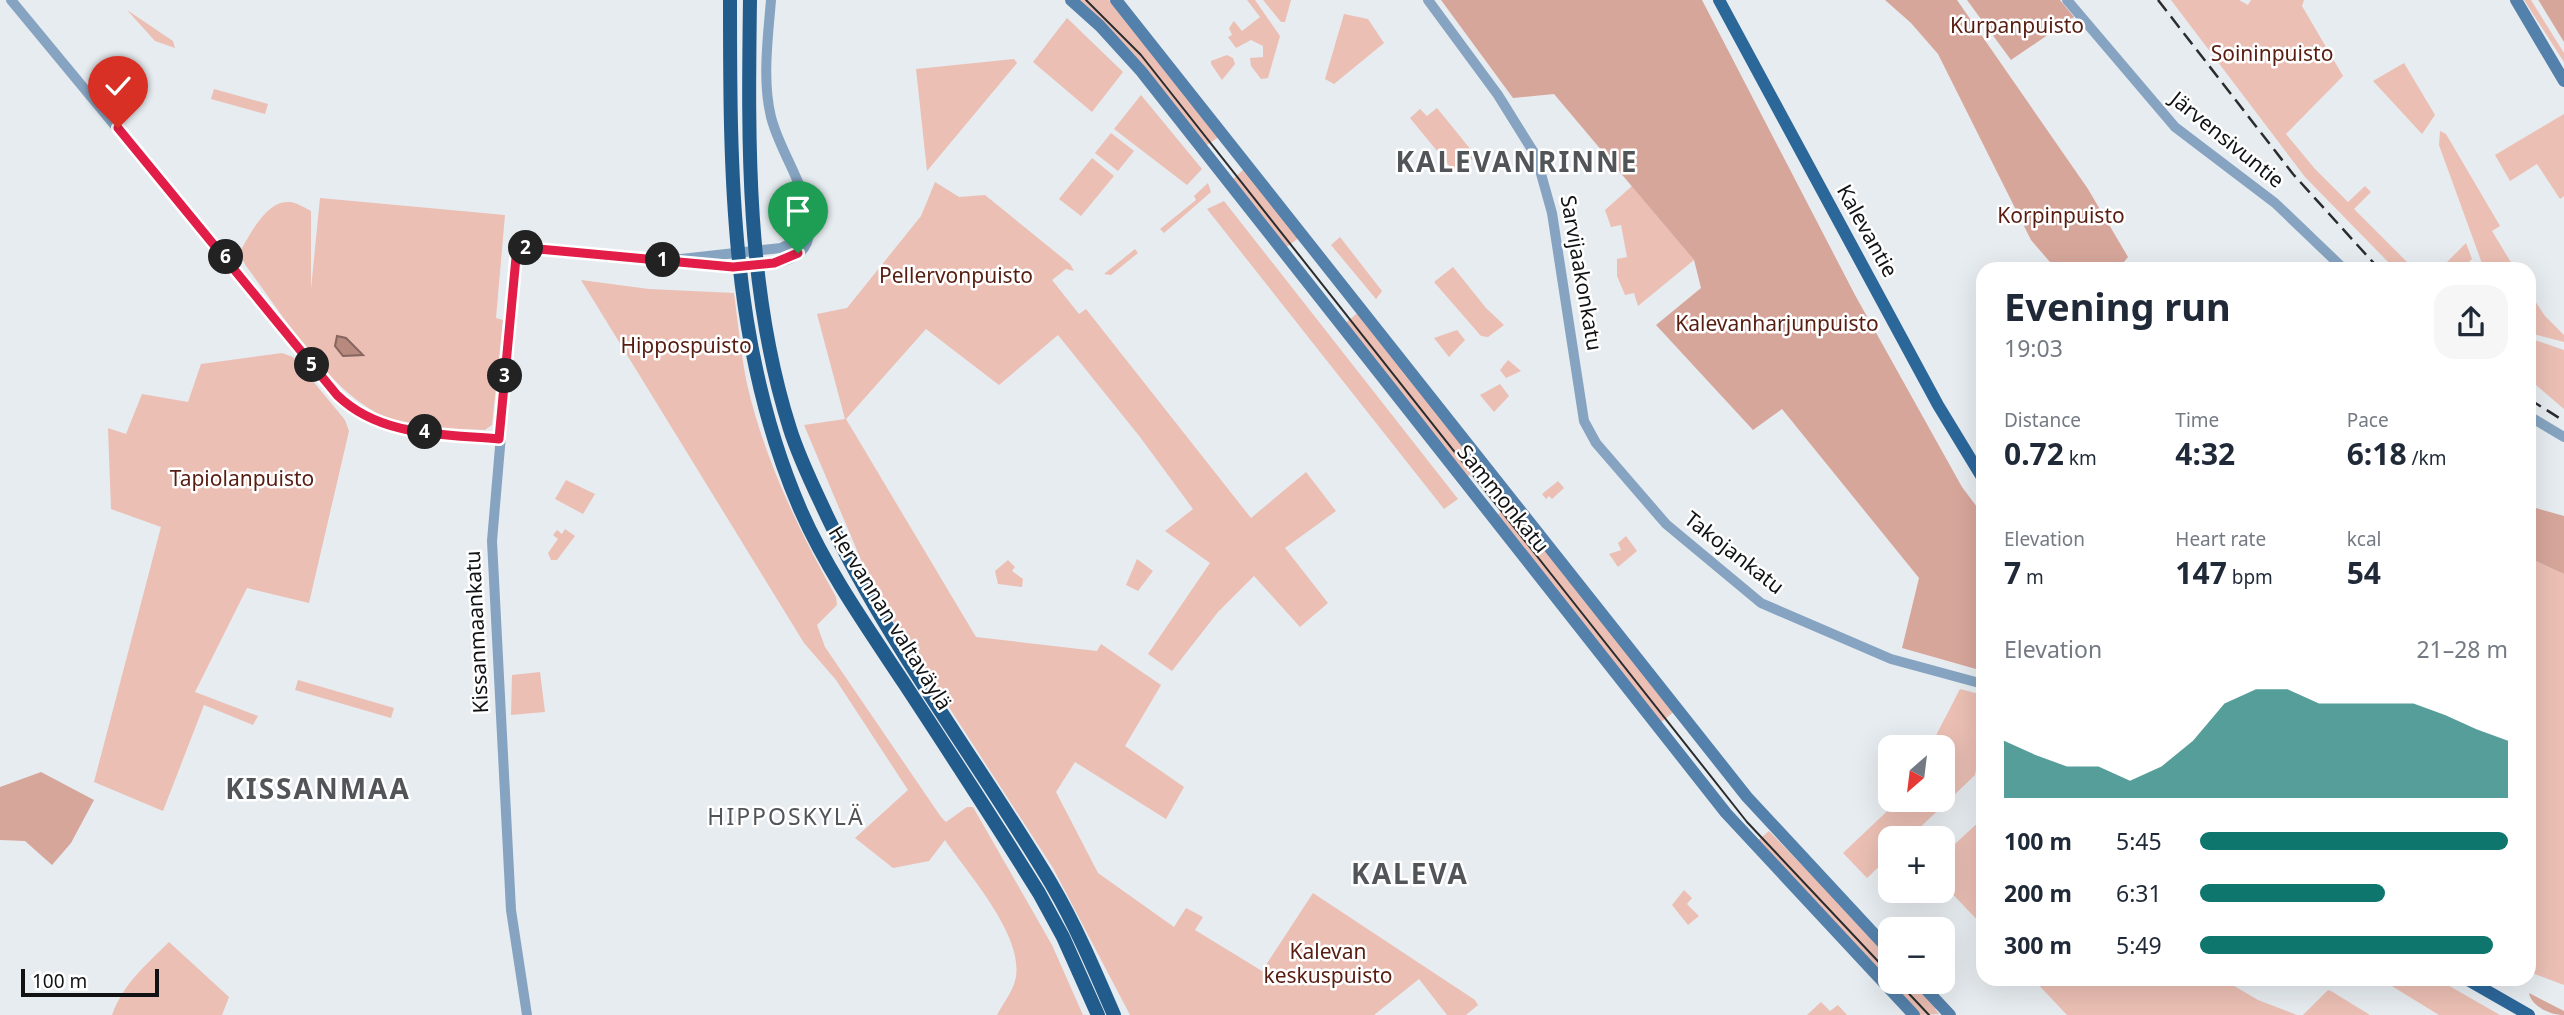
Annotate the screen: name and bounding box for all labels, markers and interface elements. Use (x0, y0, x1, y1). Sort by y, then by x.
park label: Kurpanpuisto (1950, 11, 2084, 39)
park label: Soininpuisto (2211, 39, 2333, 67)
pin (88, 56, 148, 128)
icon: check (99, 67, 137, 105)
street label: Järvensivuntie (2163, 83, 2290, 194)
district label: KALEVANRINNE (1396, 142, 1639, 180)
street label: Kalevantie (1831, 179, 1905, 282)
pin (768, 181, 828, 253)
icon: arrive (779, 192, 817, 230)
street label: Sarvijaakonkatu (1555, 193, 1609, 353)
park label: Korpinpuisto (1997, 201, 2125, 229)
pin: 2 (508, 230, 544, 266)
text: 2 (520, 234, 531, 260)
pin: 6 (208, 240, 244, 274)
text: 6 (220, 243, 231, 269)
pin: 1 (646, 243, 680, 278)
text: 1 (657, 246, 668, 272)
park label: Pellervonpuisto (879, 261, 1033, 289)
text: Evening run (2004, 280, 2231, 332)
button: share (2434, 285, 2508, 359)
park label: Kalevanharjunpuisto (1675, 309, 1879, 337)
park label: Hippospuisto (620, 331, 752, 359)
text: 19:03 (2004, 332, 2063, 364)
pin: 5 (294, 348, 330, 382)
text: 5 (306, 351, 317, 377)
pin: 3 (488, 358, 522, 394)
text: 3 (499, 362, 510, 388)
text: Distance (2004, 407, 2081, 433)
text: Time (2175, 407, 2219, 433)
text: Pace (2347, 407, 2389, 433)
pin: 4 (408, 414, 442, 450)
text: 4 (419, 418, 430, 444)
text: 0.72 (2004, 433, 2064, 474)
text: 4:32 (2175, 433, 2235, 474)
text: 6:18 (2347, 433, 2407, 474)
street label: Sammonkatu (1451, 438, 1556, 558)
text: km (2064, 445, 2097, 471)
text: /km (2407, 445, 2447, 471)
park label: Tapiolanpuisto (170, 464, 314, 492)
street label: Takojankatu (1679, 504, 1790, 600)
street label: Hervannan valtaväylä (823, 520, 959, 715)
text: Elevation (2004, 526, 2085, 552)
text: Heart rate (2175, 526, 2266, 552)
text: kcal (2347, 526, 2381, 552)
street label: Kissanmaankatu (458, 550, 494, 714)
text: 7 (2004, 552, 2021, 593)
text: 147 (2175, 552, 2227, 593)
text: 54 (2347, 552, 2381, 593)
text: m (2021, 564, 2044, 590)
text: bpm (2227, 564, 2273, 590)
text: Elevation (2004, 633, 2102, 665)
text: 21–28 m (2416, 633, 2508, 665)
north arrow (1878, 735, 1955, 812)
map controls (1878, 735, 1955, 994)
district label: KISSANMAA (225, 769, 411, 807)
district label: HIPPOSKYLÄ (707, 800, 865, 832)
text: 100 m (2004, 825, 2072, 857)
text: 5:45 (2116, 825, 2162, 857)
button: + (1878, 826, 1955, 903)
district label: KALEVA (1351, 854, 1469, 892)
text: 200 m (2004, 877, 2072, 909)
text: 6:31 (2116, 877, 2162, 909)
button: − (1878, 917, 1955, 994)
text: 300 m (2004, 929, 2072, 961)
text: 5:49 (2116, 929, 2162, 961)
park label: Kalevan keskuspuisto (1263, 937, 1393, 989)
scale bar (21, 966, 159, 998)
text: 100 m (32, 968, 87, 994)

